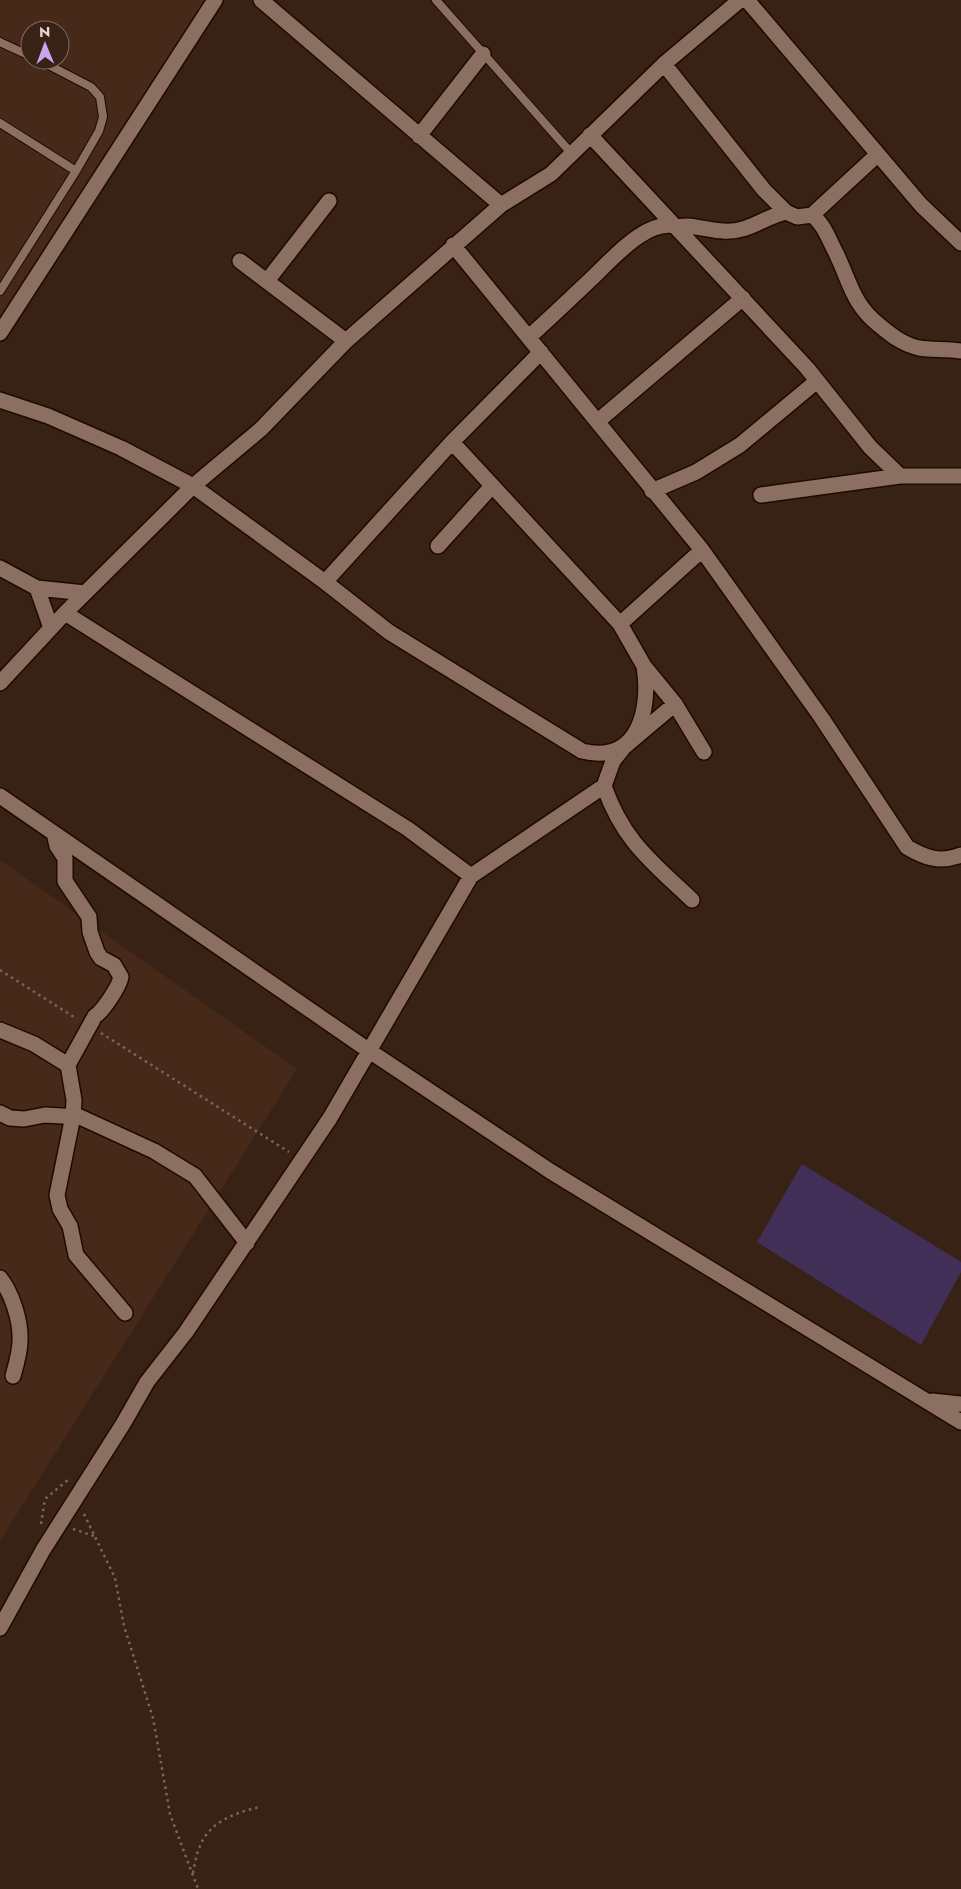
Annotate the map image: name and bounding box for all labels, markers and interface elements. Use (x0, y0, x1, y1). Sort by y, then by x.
north arrow (20, 20, 70, 70)
text: N (39, 22, 51, 42)

